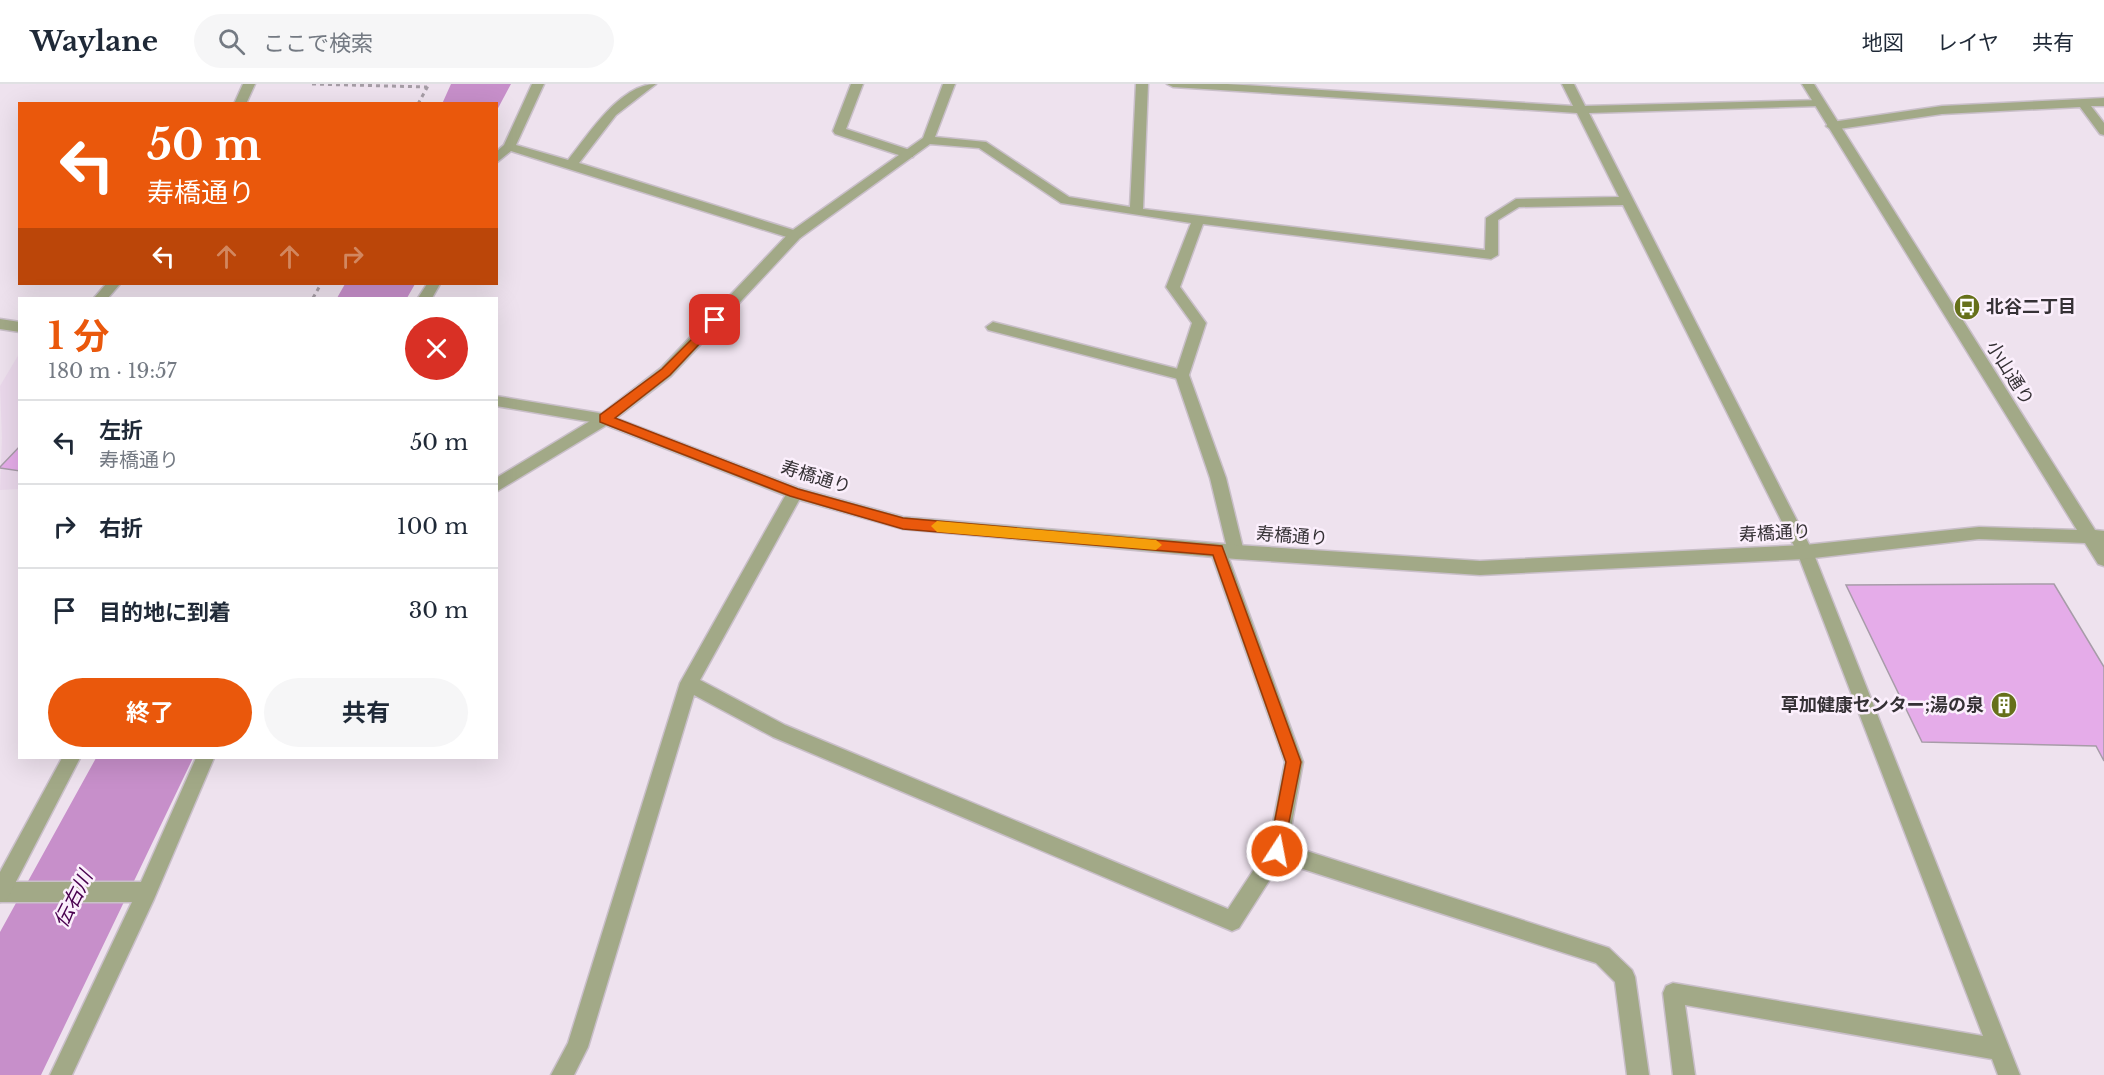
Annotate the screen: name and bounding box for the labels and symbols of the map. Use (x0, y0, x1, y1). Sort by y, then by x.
bus stop icon: 北谷二丁目 (1952, 292, 1982, 322)
pin (689, 294, 740, 345)
place label: 北谷二丁目 (1986, 296, 2076, 318)
street label: 小山通り (1982, 337, 2038, 409)
street label: 寿橋通り (778, 456, 854, 498)
street label: 寿橋通り (1738, 520, 1812, 546)
street label: 寿橋通り (1255, 523, 1329, 549)
building icon: 草加健康センター;湯の泉 (1989, 690, 2019, 720)
place label: 草加健康センター;湯の泉 (1781, 694, 1984, 716)
position arrow (1245, 819, 1309, 883)
water label: 伝右川 (49, 865, 98, 931)

